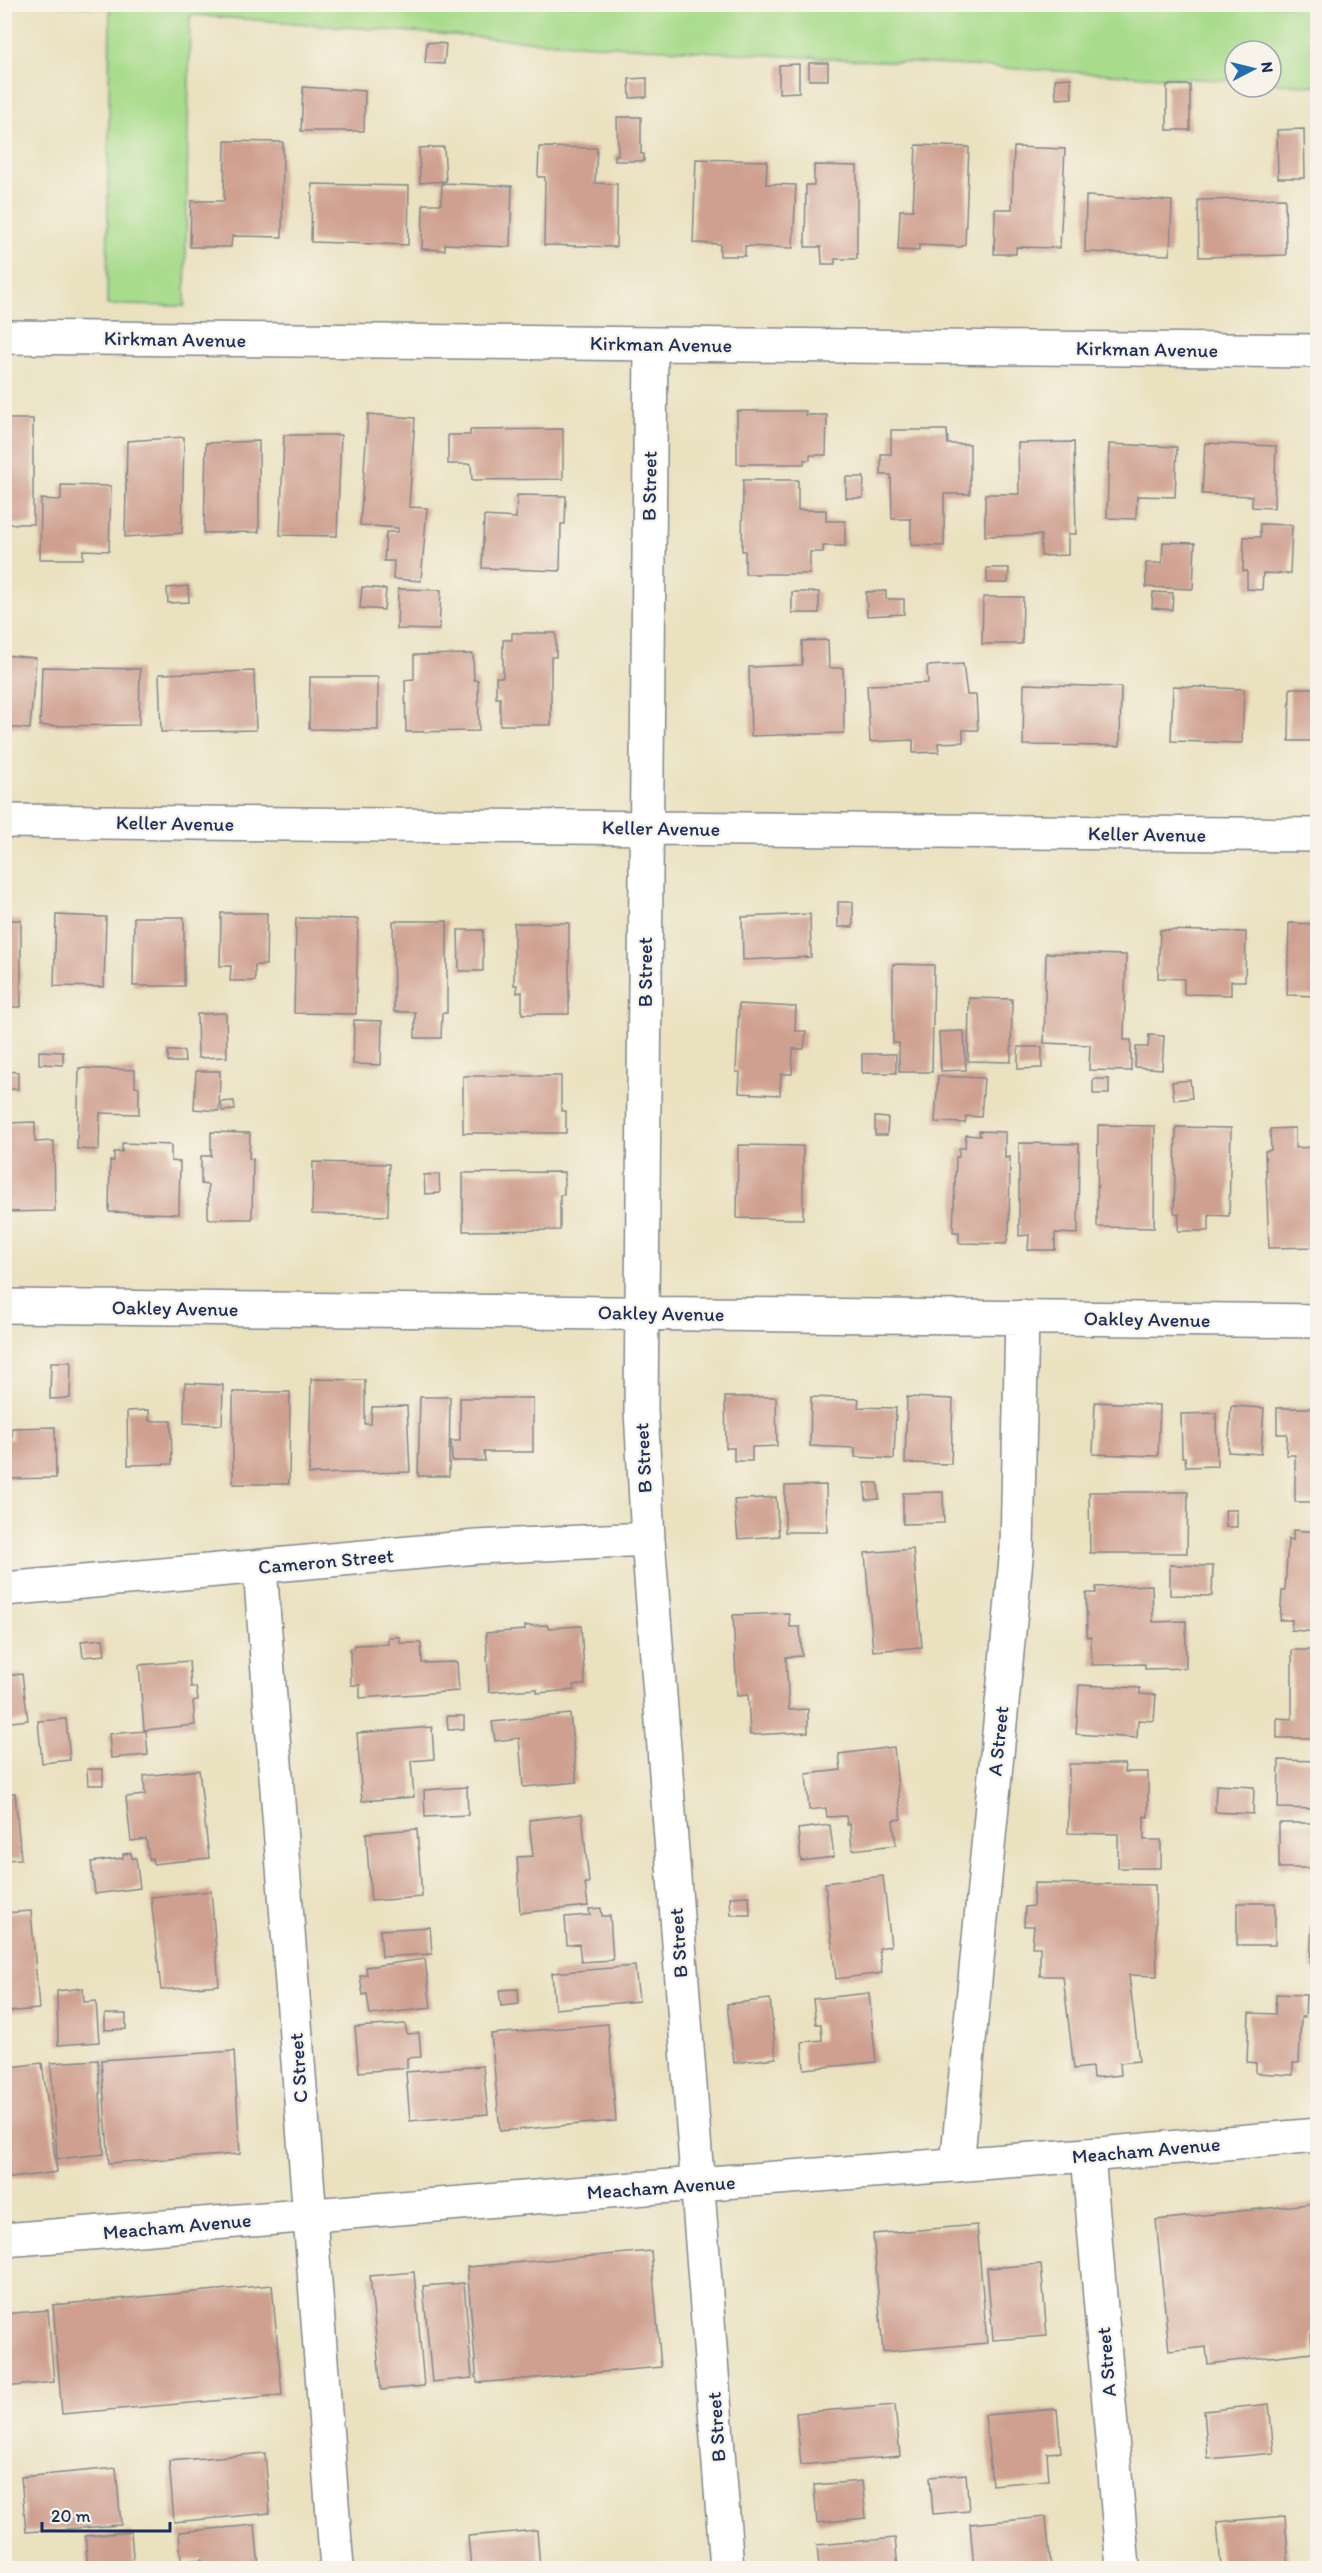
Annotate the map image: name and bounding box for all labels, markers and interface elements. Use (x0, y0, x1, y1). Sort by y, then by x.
north arrow (1223, 39, 1283, 99)
text: N (1257, 61, 1277, 74)
street label: Kirkman Avenue (104, 326, 246, 352)
street label: Kirkman Avenue (590, 331, 732, 357)
street label: Kirkman Avenue (1076, 336, 1218, 362)
street label: B Street (636, 451, 662, 521)
street label: Keller Avenue (116, 810, 234, 836)
street label: Keller Avenue (602, 815, 720, 841)
street label: Keller Avenue (1088, 821, 1206, 847)
street label: B Street (633, 937, 657, 1007)
street label: Oakley Avenue (111, 1295, 239, 1321)
street label: Oakley Avenue (597, 1300, 725, 1326)
street label: Oakley Avenue (1083, 1306, 1211, 1332)
street label: B Street (629, 1422, 657, 1494)
street label: Cameron Street (257, 1543, 395, 1579)
street label: A Street (982, 1705, 1014, 1777)
street label: B Street (664, 1907, 692, 1979)
street label: C Street (284, 2032, 312, 2104)
street label: Meacham Avenue (1071, 2132, 1221, 2168)
street label: Meacham Avenue (586, 2170, 736, 2204)
street label: Meacham Avenue (102, 2208, 252, 2244)
street label: A Street (1091, 2326, 1121, 2398)
street label: B Street (702, 2391, 730, 2463)
scale bar (42, 2495, 170, 2533)
text: 20 m (51, 2505, 91, 2527)

